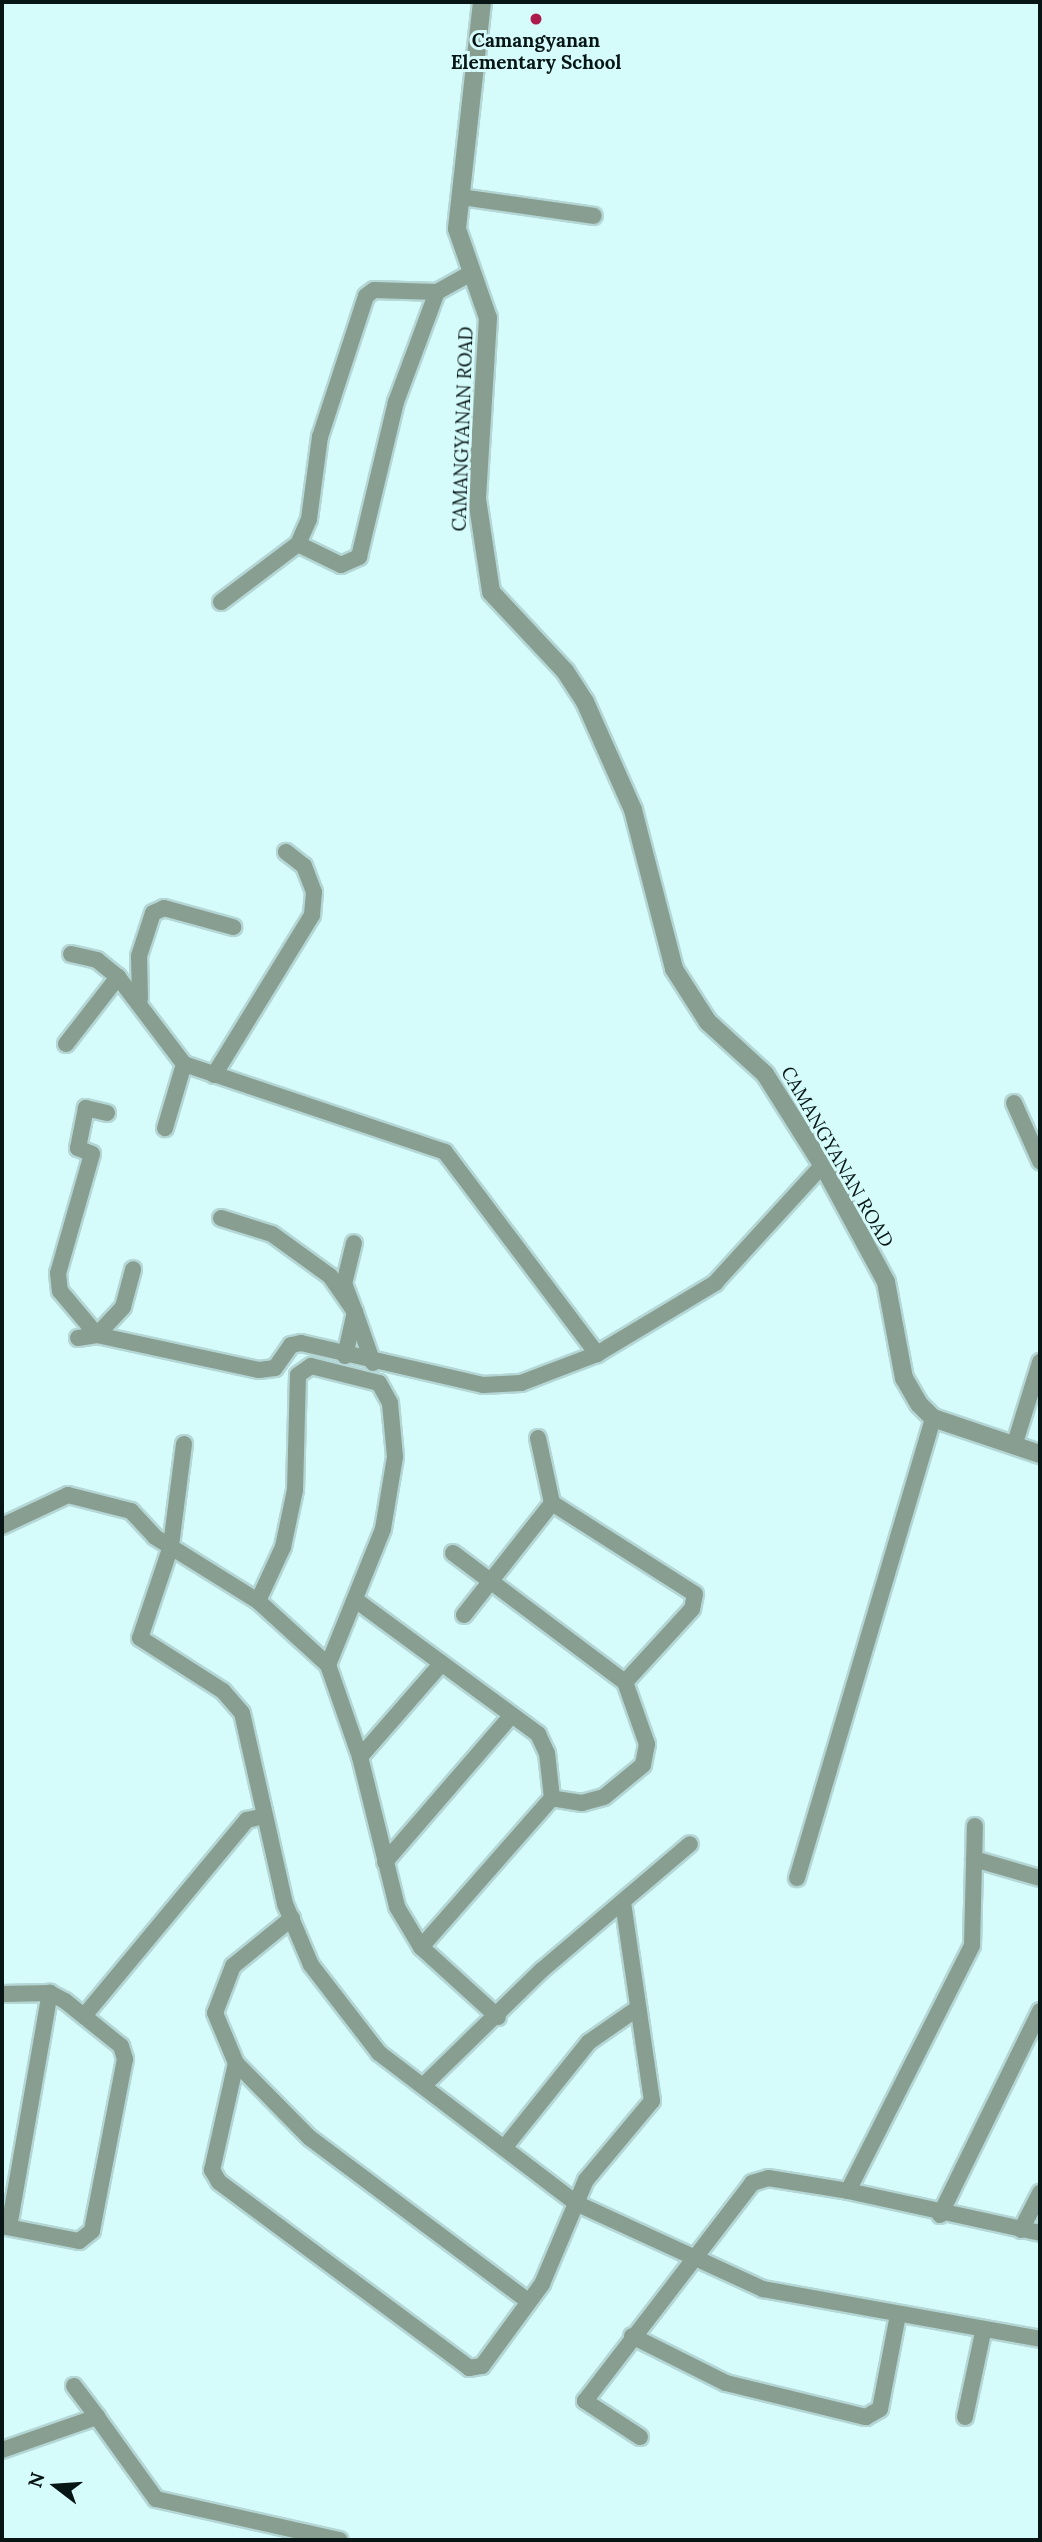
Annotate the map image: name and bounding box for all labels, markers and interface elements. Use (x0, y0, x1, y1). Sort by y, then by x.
marker: Camangyanan Elementary School (528, 11, 544, 27)
place label: Camangyanan Elementary School (451, 30, 621, 74)
street label: CAMANGYANAN ROAD (448, 326, 478, 532)
street label: CAMANGYANAN ROAD (776, 1062, 898, 1252)
north arrow (21, 2451, 91, 2521)
text: N (22, 2469, 50, 2490)

